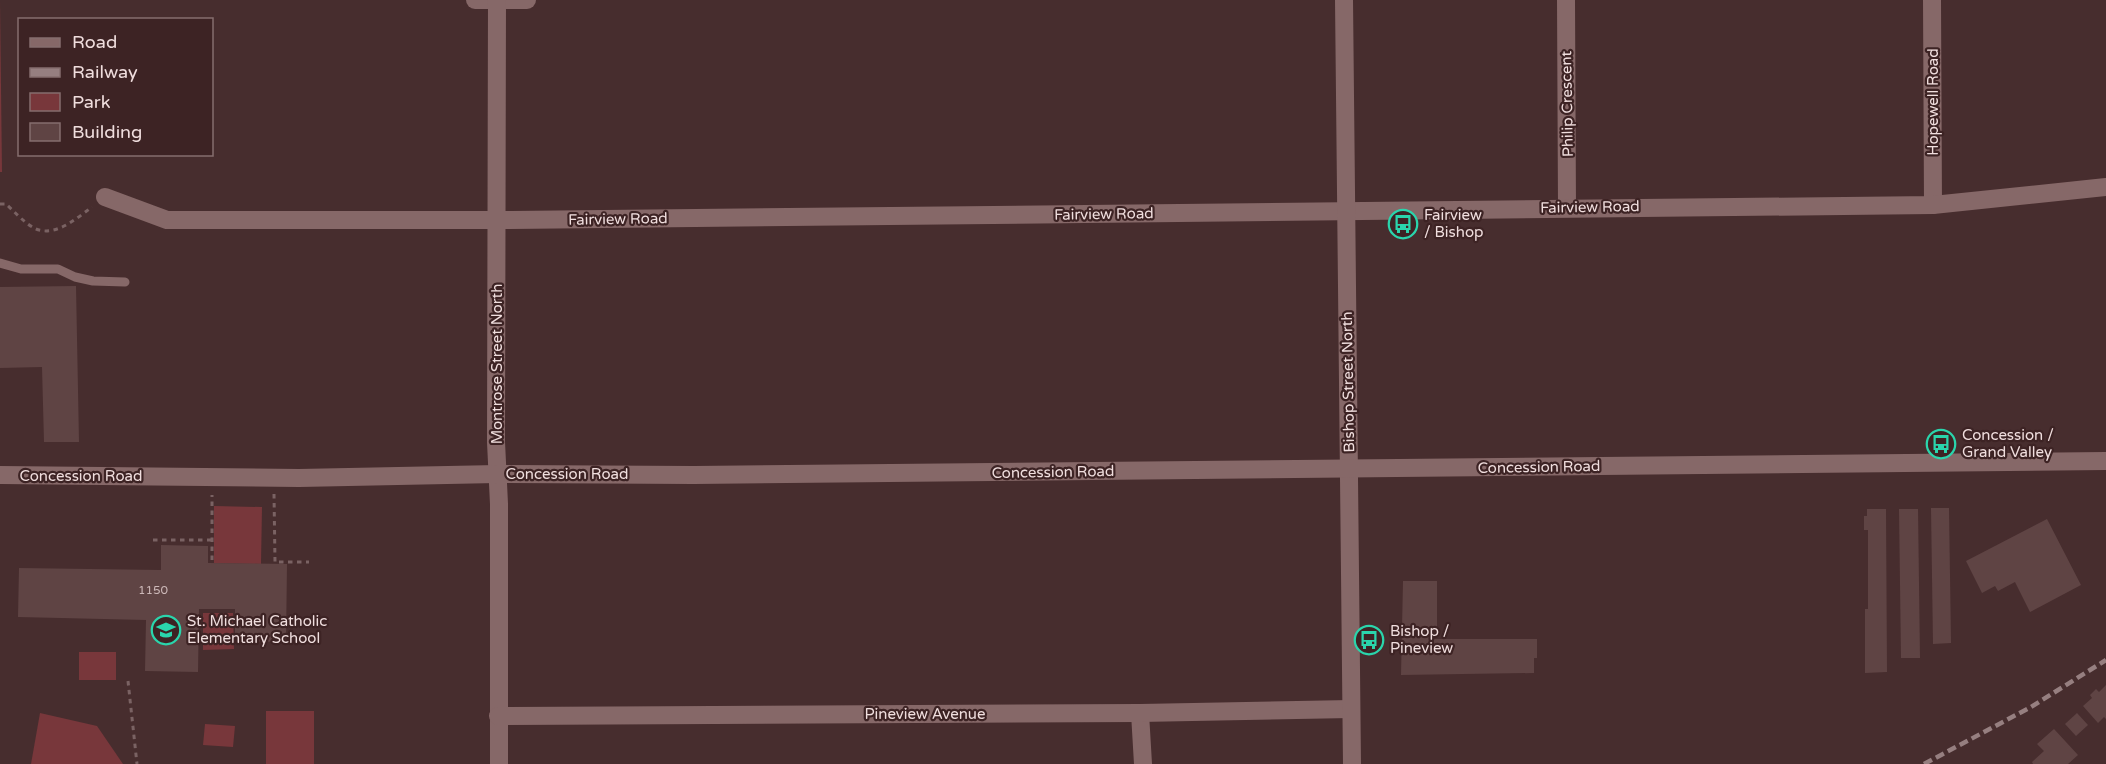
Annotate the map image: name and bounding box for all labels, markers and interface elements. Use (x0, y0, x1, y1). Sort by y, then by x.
legend (18, 18, 213, 156)
text: Road (72, 31, 117, 53)
street label: Hopewell Road (1924, 48, 1942, 156)
street label: Philip Crescent (1557, 50, 1577, 157)
text: Railway (72, 61, 138, 83)
text: Park (72, 91, 111, 113)
text: Building (72, 121, 142, 143)
street label: Fairview Road (1540, 197, 1640, 217)
street label: Fairview Road (1054, 204, 1154, 224)
place label: Fairview / Bishop (1424, 206, 1483, 241)
bus stop icon: Fairview / Bishop (1387, 208, 1419, 240)
street label: Fairview Road (568, 209, 668, 229)
street label: Montrose Street North (488, 284, 506, 444)
street label: Bishop Street North (1338, 311, 1358, 453)
place label: Concession / Grand Valley (1962, 426, 2054, 461)
bus stop icon: Concession / Grand Valley (1925, 428, 1957, 460)
street label: Concession Road (1477, 457, 1601, 477)
street label: Concession Road (991, 462, 1115, 482)
street label: Concession Road (506, 465, 628, 483)
street label: Concession Road (20, 467, 142, 485)
house number: 1150 (138, 583, 169, 597)
place label: St. Michael Catholic Elementary School (187, 612, 327, 647)
school or university icon: St. Michael Catholic Elementary School (150, 614, 182, 646)
place label: Bishop / Pineview (1390, 622, 1453, 657)
bus stop icon: Bishop / Pineview (1353, 624, 1385, 656)
street label: Pineview Avenue (865, 705, 985, 723)

